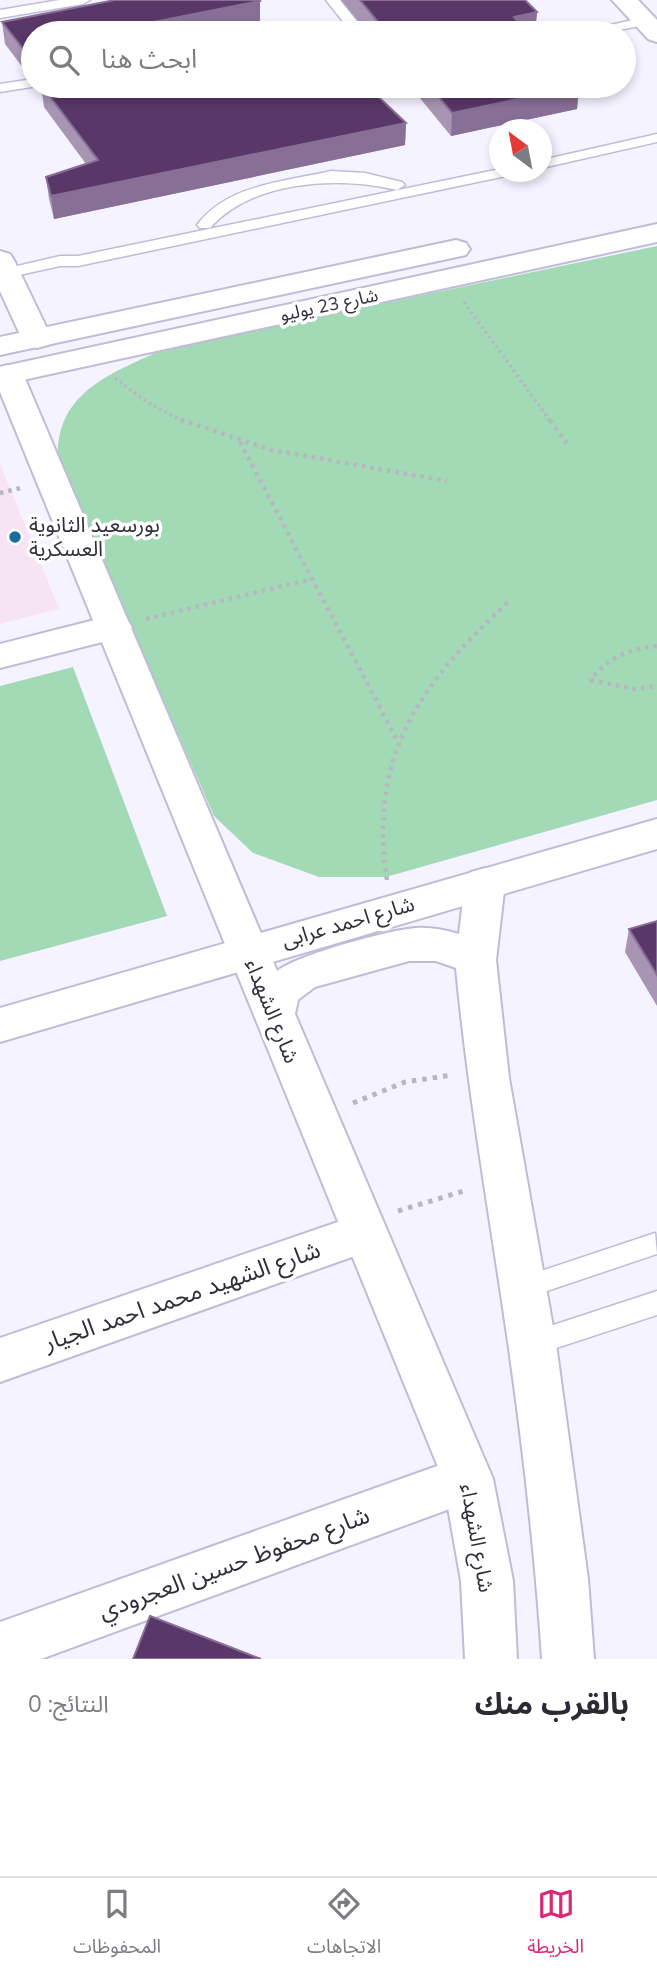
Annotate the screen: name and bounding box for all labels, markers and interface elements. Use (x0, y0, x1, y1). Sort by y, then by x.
search box (21, 21, 636, 98)
icon: search (45, 41, 83, 79)
text: ابحث هنا (101, 42, 197, 77)
north arrow (489, 119, 552, 182)
street label: شارع 23 يوليو (278, 283, 381, 329)
place label: بورسعيد الثانوية العسكرية (29, 511, 160, 563)
marker: بورسعيد الثانوية العسكرية (7, 529, 23, 545)
street label: شارع احمد عرابى (278, 890, 418, 955)
street label: شارع الشهداء (237, 955, 306, 1068)
street label: شارع الشهيد محمد احمد الجيار (38, 1234, 325, 1360)
street label: شارع الشهداء (453, 1481, 500, 1595)
street label: شارع محفوظ حسين العجرودي (94, 1499, 375, 1629)
text: بالقرب منك (475, 1684, 629, 1725)
text: النتائج: 0 (28, 1689, 109, 1720)
tab: المحفوظات (73, 1885, 161, 1967)
tab: الاتجاهات (307, 1885, 381, 1967)
tab: الخريطة (527, 1885, 584, 1967)

